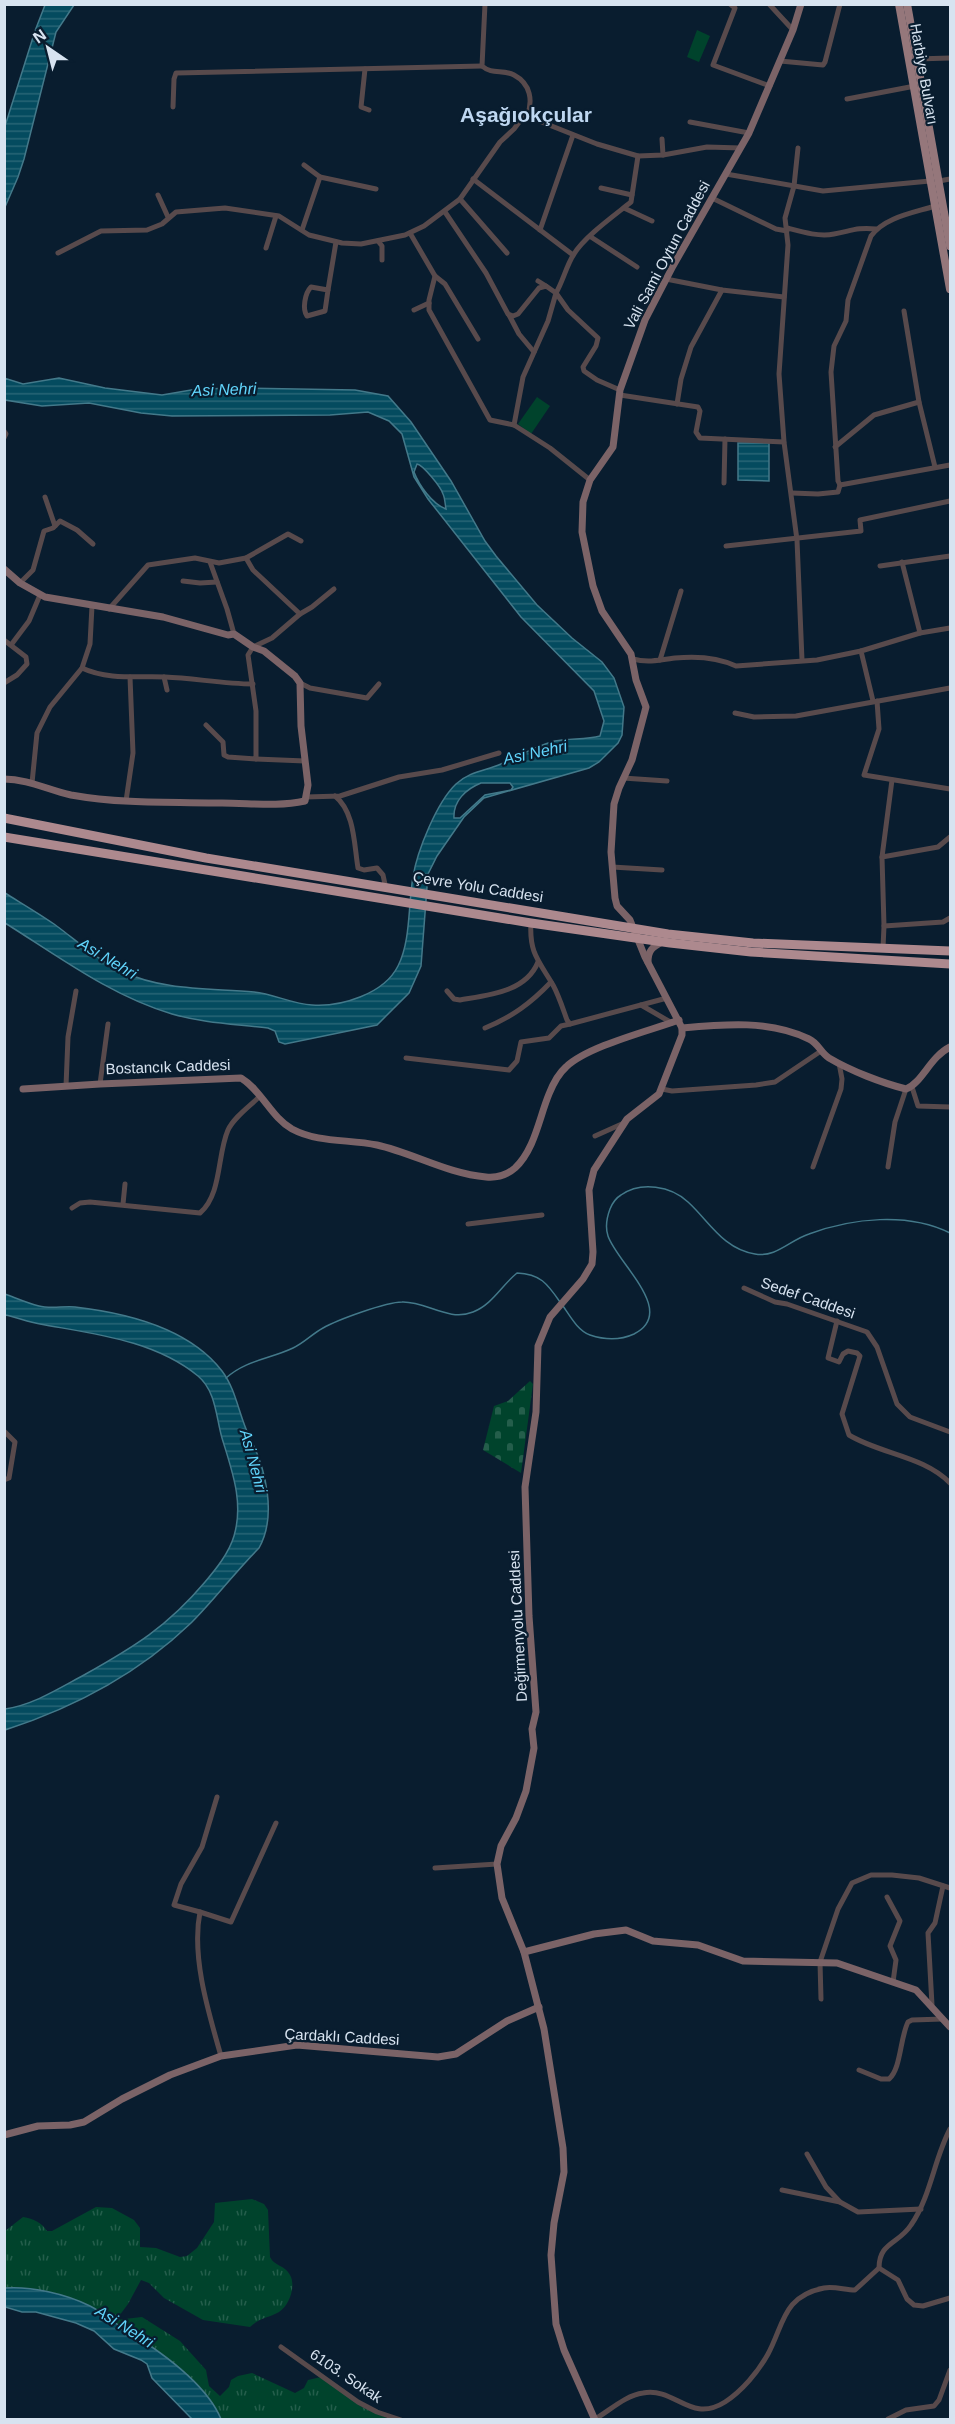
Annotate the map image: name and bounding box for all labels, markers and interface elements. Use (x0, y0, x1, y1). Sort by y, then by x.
north arrow (18, 18, 78, 78)
street label: Harbiye Bulvarı (907, 22, 942, 126)
text: N (30, 26, 49, 46)
district label: Aşağıokçular (460, 103, 592, 126)
street label: Vali Sami Oytun Caddesi (620, 178, 713, 332)
water label: Asi Nehri (190, 380, 257, 399)
water label: Asi Nehri (501, 737, 569, 768)
street label: Çevre Yolu Caddesi (412, 868, 544, 905)
water label: Asi Nehri (75, 934, 140, 983)
street label: Bostancık Caddesi (105, 1056, 231, 1077)
street label: Sedef Caddesi (759, 1273, 857, 1322)
water label: Asi Nehri (237, 1427, 270, 1495)
street label: Değirmenyolu Caddesi (505, 1550, 530, 1702)
street label: Çardaklı Caddesi (284, 2025, 400, 2048)
water label: Asi Nehri (92, 2301, 157, 2351)
street label: 6103. Sokak (307, 2345, 386, 2406)

